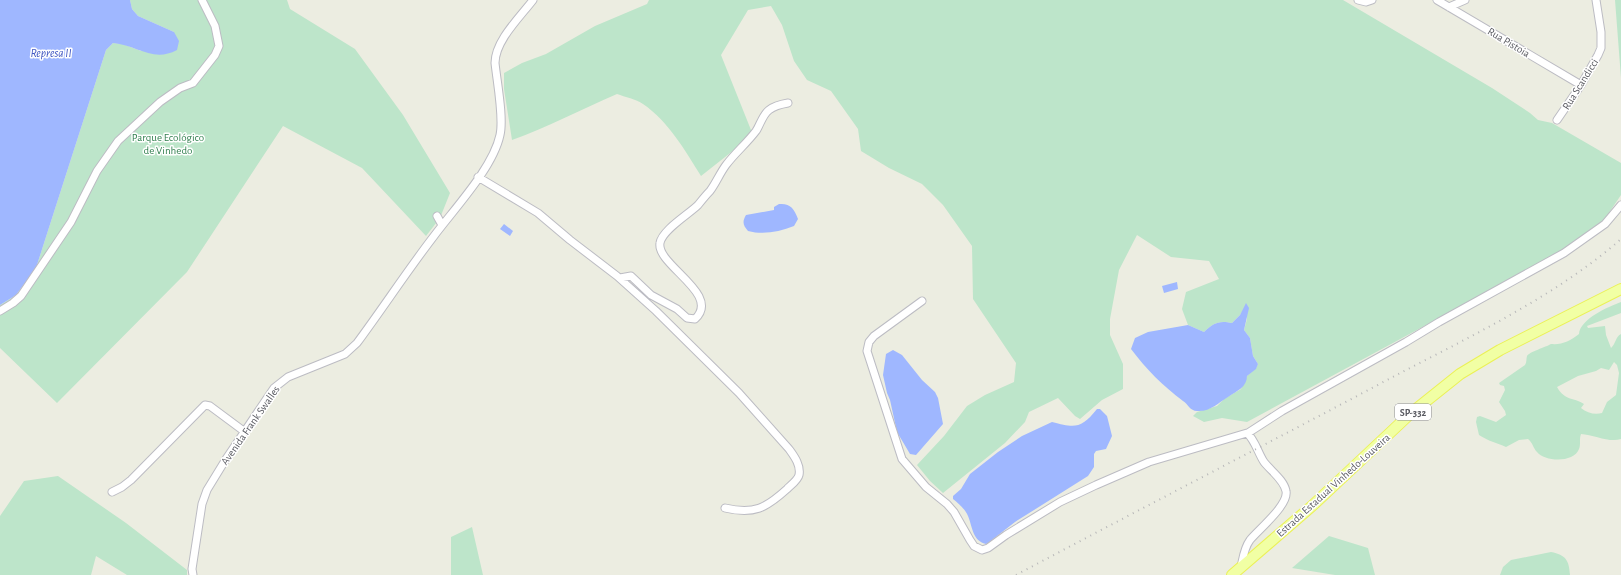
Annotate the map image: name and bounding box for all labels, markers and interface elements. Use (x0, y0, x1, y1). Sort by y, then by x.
street label: Rua Pistoia (1486, 26, 1532, 59)
water label: Represa II (30, 47, 72, 60)
street label: Rua Scandicci (1560, 57, 1600, 112)
park label: Parque Ecológico de Vinhedo (132, 132, 204, 156)
street label: Avenida Frank Swalles (219, 384, 282, 467)
road number: SP-332 (1395, 404, 1431, 420)
street label: Estrada Estadual Vinhedo-Louveira (1275, 432, 1392, 539)

